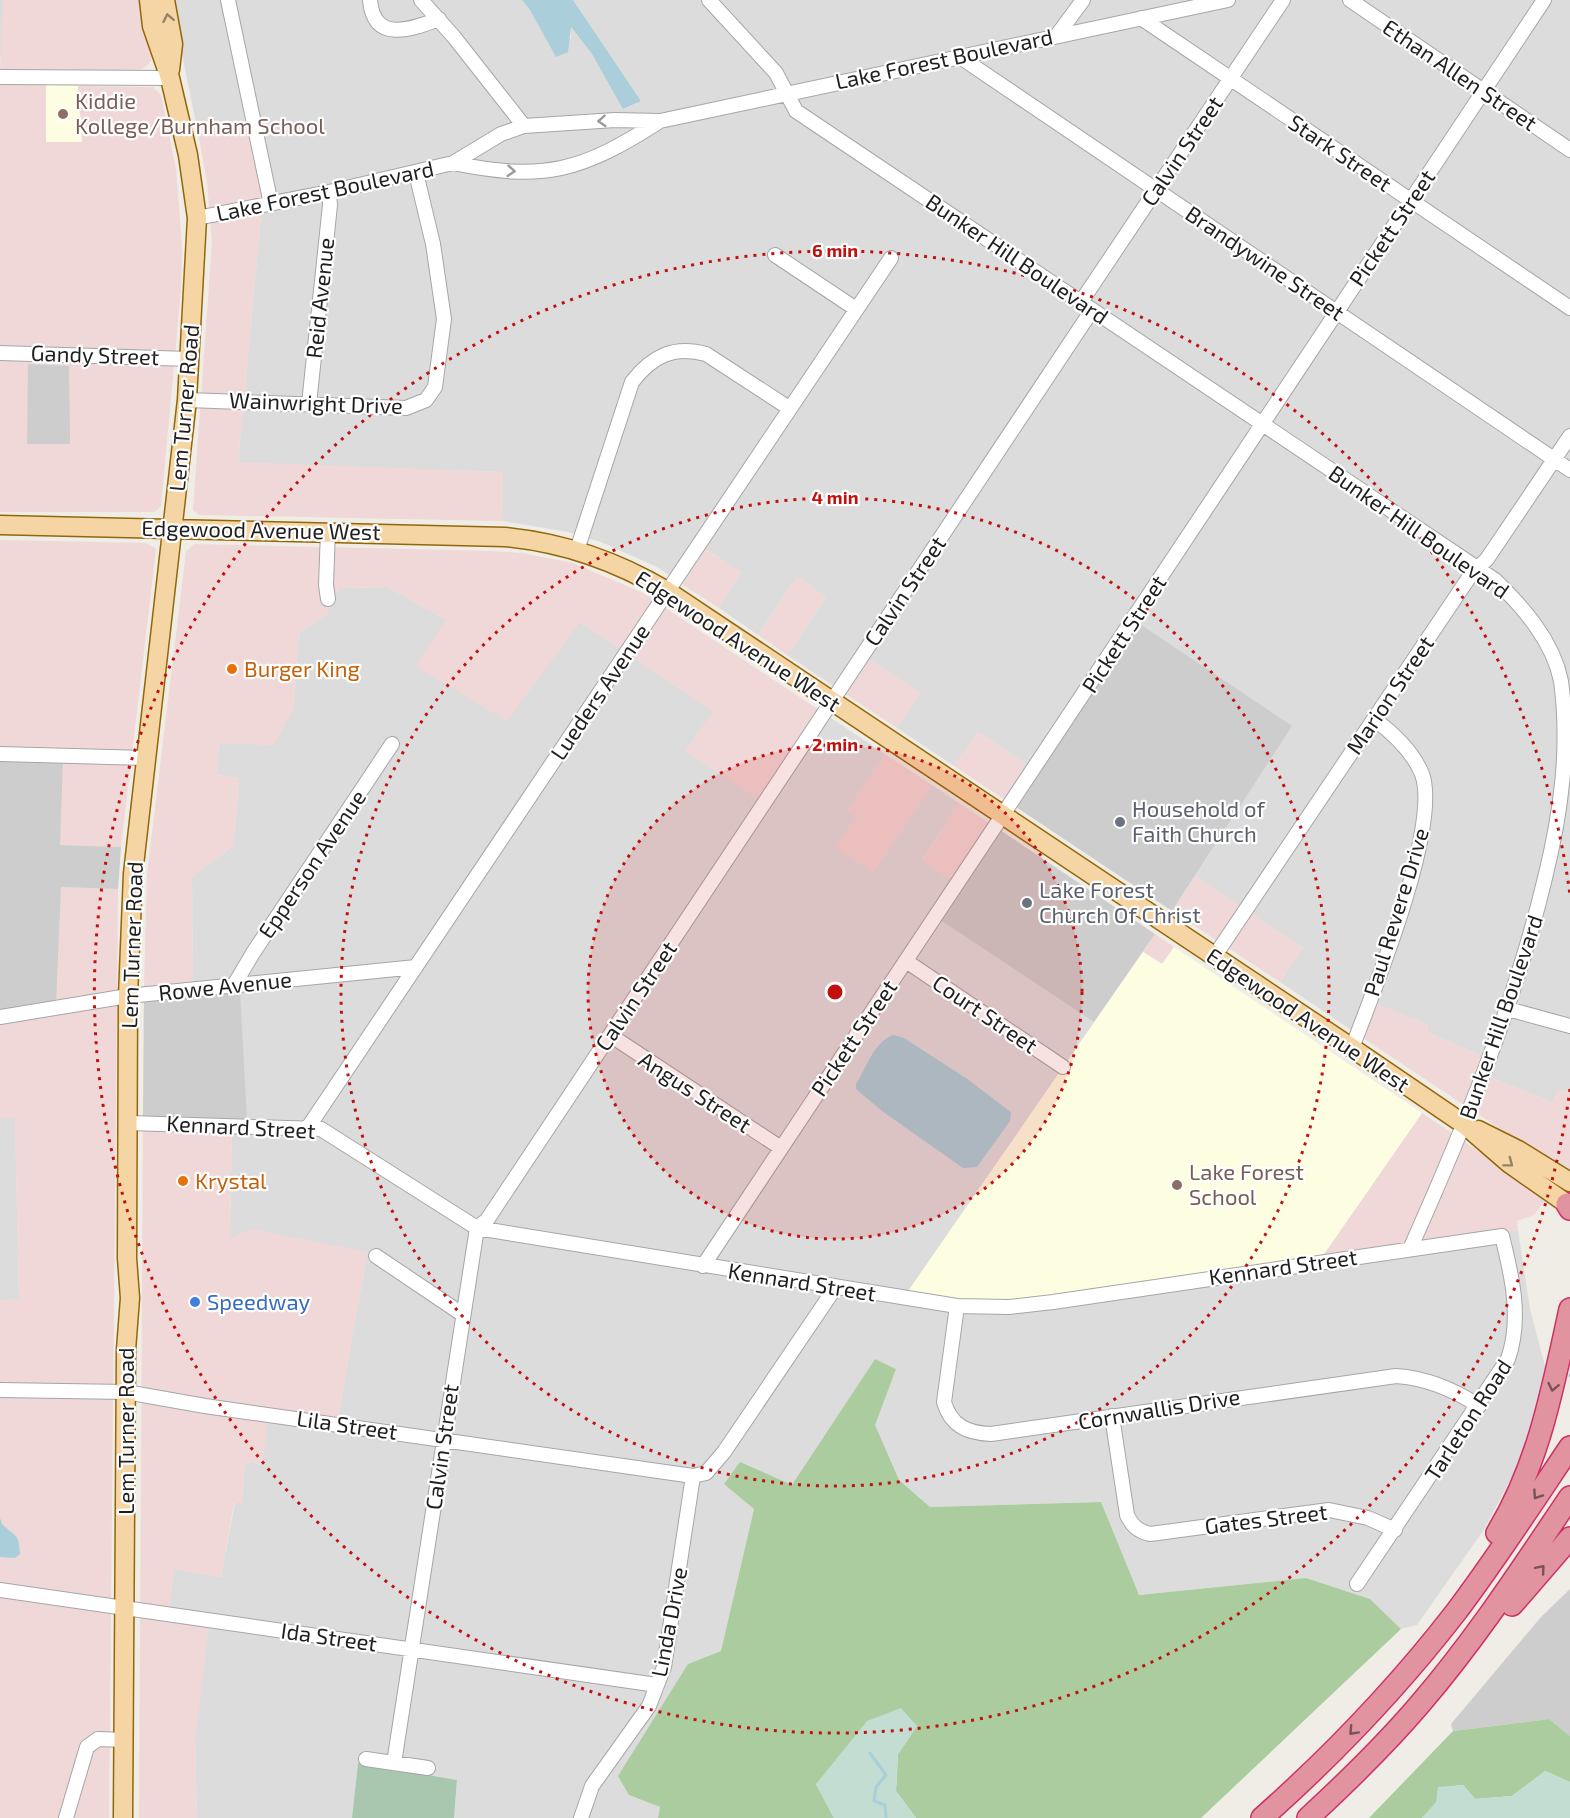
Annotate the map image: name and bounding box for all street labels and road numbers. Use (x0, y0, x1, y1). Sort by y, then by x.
street label: Ethan Allen Street (1379, 13, 1542, 135)
street label: Lake Forest Boulevard (833, 22, 1055, 94)
street label: Calvin Street (1135, 91, 1227, 210)
street label: Stark Street (1284, 108, 1397, 196)
street label: Lake Forest Boulevard (214, 154, 436, 226)
street label: Pickett Street (1343, 164, 1440, 291)
street label: Bunker Hill Boulevard (921, 187, 1114, 329)
street label: Brandywine Street (1181, 199, 1350, 325)
street label: Reid Avenue (300, 236, 338, 360)
street label: Lem Turner Road (163, 323, 203, 492)
street label: Gandy Street (30, 339, 160, 369)
street label: Wainwright Drive (229, 386, 403, 418)
street label: Bunker Hill Boulevard (1324, 459, 1515, 603)
street label: Edgewood Avenue West (141, 514, 381, 544)
street label: Calvin Street (858, 531, 950, 650)
street label: Edgewood Avenue West (631, 564, 846, 716)
street label: Pickett Street (1076, 570, 1171, 697)
street label: Lueders Avenue (544, 619, 654, 764)
street label: Marion Street (1340, 630, 1438, 758)
street label: Epperson Avenue (252, 784, 370, 942)
street label: Paul Revere Drive (1357, 824, 1433, 999)
street label: Lem Turner Road (115, 861, 147, 1029)
street label: Bunker Hill Boulevard (1453, 911, 1547, 1122)
street label: Calvin Street (589, 936, 681, 1055)
street label: Edgewood Avenue West (1202, 942, 1415, 1097)
street label: Rowe Avenue (157, 965, 293, 1005)
street label: Court Street (928, 969, 1043, 1058)
street label: Pickett Street (805, 974, 902, 1101)
street label: Angus Street (635, 1045, 757, 1137)
street label: Kennard Street (166, 1109, 316, 1143)
street label: Kennard Street (1207, 1243, 1359, 1289)
street label: Kennard Street (726, 1256, 878, 1306)
street label: Lem Turner Road (112, 1347, 138, 1515)
street label: Tarleton Road (1418, 1354, 1516, 1485)
street label: Calvin Street (419, 1382, 463, 1511)
street label: Cornwallis Drive (1076, 1382, 1242, 1434)
street label: Lila Street (295, 1404, 399, 1444)
street label: Gates Street (1203, 1498, 1329, 1538)
street label: Linda Drive (645, 1565, 691, 1679)
street label: Ida Street (280, 1616, 379, 1656)

